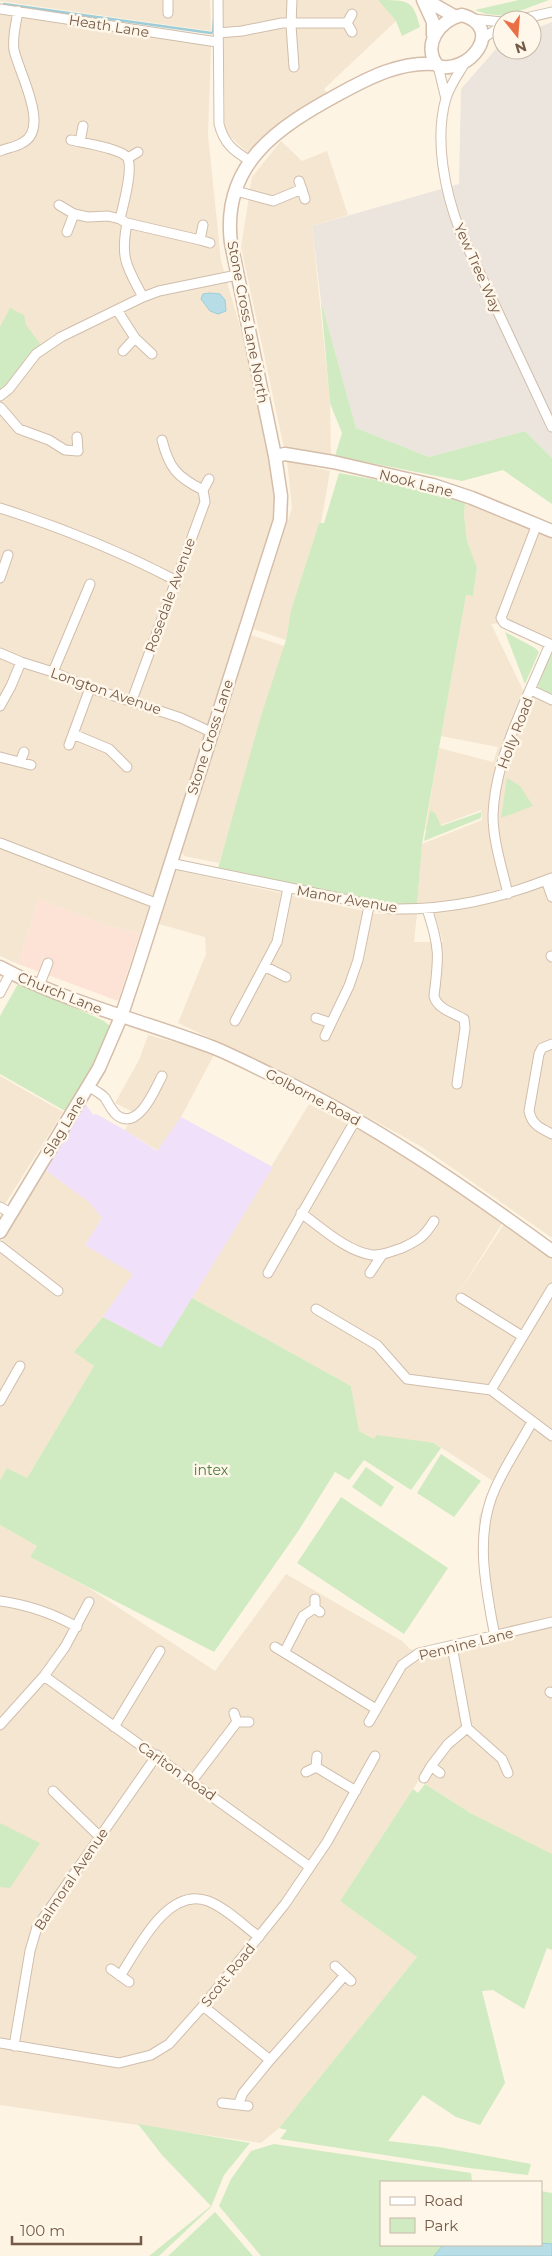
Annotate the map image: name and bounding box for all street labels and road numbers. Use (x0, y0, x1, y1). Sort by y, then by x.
street label: Heath Lane (68, 11, 150, 41)
street label: Yew Tree Way (450, 220, 506, 316)
street label: Stone Cross Lane North (223, 239, 273, 405)
street label: Nook Lane (377, 465, 455, 501)
street label: Rosedale Avenue (141, 535, 199, 655)
street label: Longton Avenue (48, 664, 164, 718)
street label: Stone Cross Lane (183, 677, 237, 797)
street label: Holly Road (493, 695, 537, 771)
street label: Manor Avenue (295, 881, 399, 917)
street label: Church Lane (15, 968, 105, 1018)
street label: Golborne Road (262, 1064, 364, 1130)
street label: Slag Lane (39, 1092, 89, 1160)
street label: Pennine Lane (417, 1624, 515, 1664)
street label: Carlton Road (134, 1737, 220, 1805)
street label: Balmoral Avenue (30, 1824, 112, 1934)
street label: Scott Road (197, 1940, 259, 2010)

